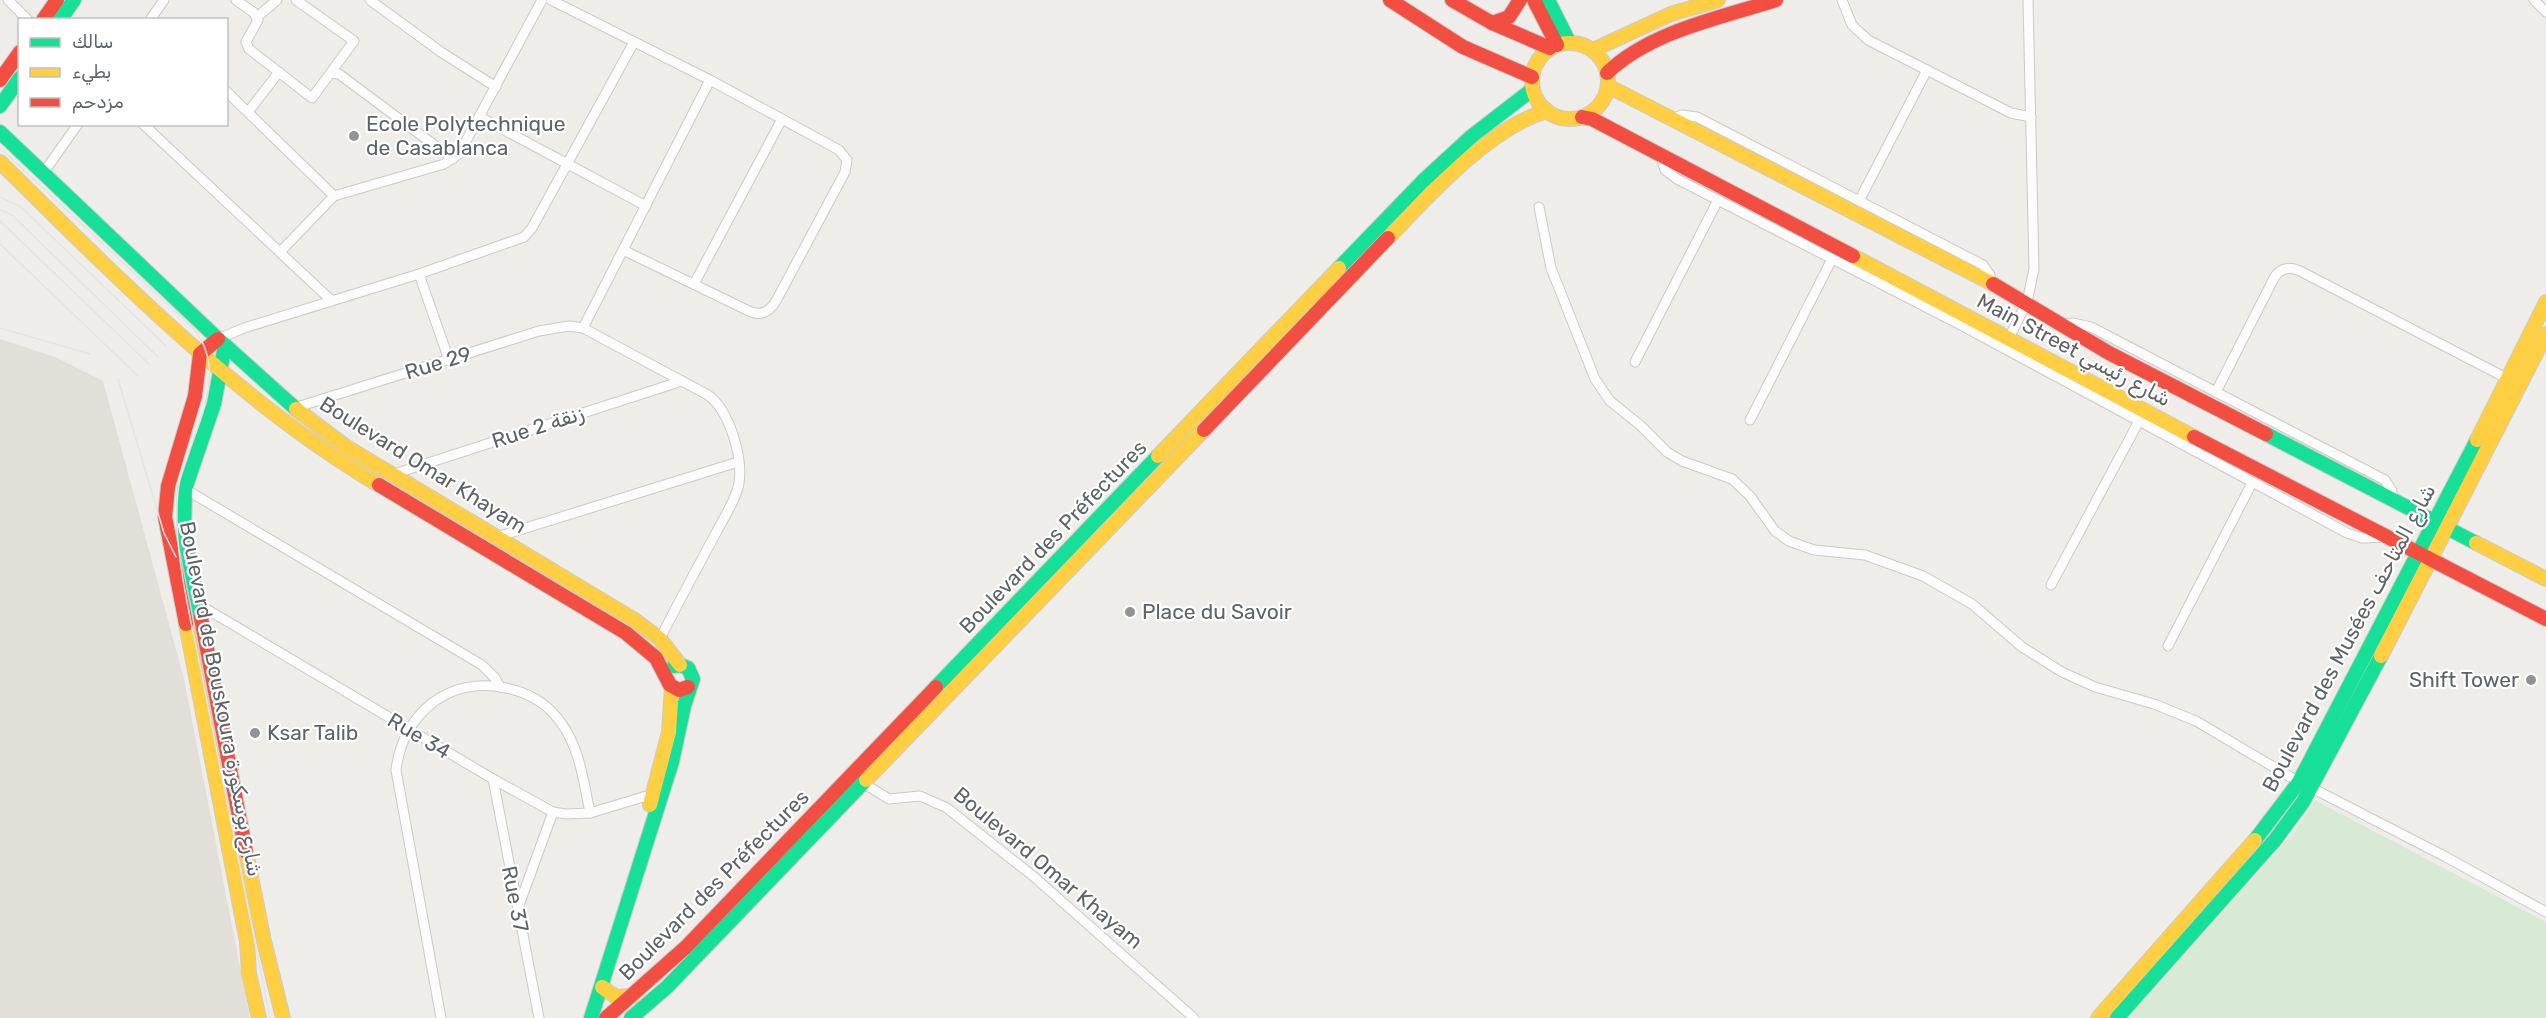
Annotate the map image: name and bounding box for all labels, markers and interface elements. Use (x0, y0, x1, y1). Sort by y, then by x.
legend (18, 18, 228, 126)
text: سالك (72, 31, 113, 53)
text: بطيء (72, 61, 111, 85)
text: مزدحم (72, 91, 124, 114)
place label: Ecole Polytechnique de Casablanca (366, 111, 565, 160)
marker: Ecole Polytechnique de Casablanca (347, 129, 361, 143)
street label: Main Street شارع رئيسي (1971, 288, 2176, 415)
street label: Rue 29 (402, 341, 474, 384)
street label: Boulevard Omar Khayam (315, 391, 531, 538)
street label: Rue 2 زنقة (489, 400, 587, 453)
street label: Boulevard des Préfectures (954, 435, 1152, 638)
street label: Boulevard des Musées شارع المتاحف (2257, 480, 2442, 797)
street label: Boulevard de Bouskoura شارع بوسكورة (173, 519, 268, 879)
place label: Place du Savoir (1142, 599, 1292, 624)
marker: Place du Savoir (1123, 605, 1137, 619)
place label: Shift Tower (2409, 667, 2519, 692)
marker: Shift Tower (2524, 673, 2538, 687)
street label: Rue 34 (383, 707, 455, 764)
place label: Ksar Talib (267, 720, 358, 745)
marker: Ksar Talib (248, 726, 262, 740)
street label: Boulevard Omar Khayam (949, 781, 1148, 954)
street label: Boulevard des Préfectures (613, 784, 814, 985)
street label: Rue 37 (497, 864, 534, 934)

